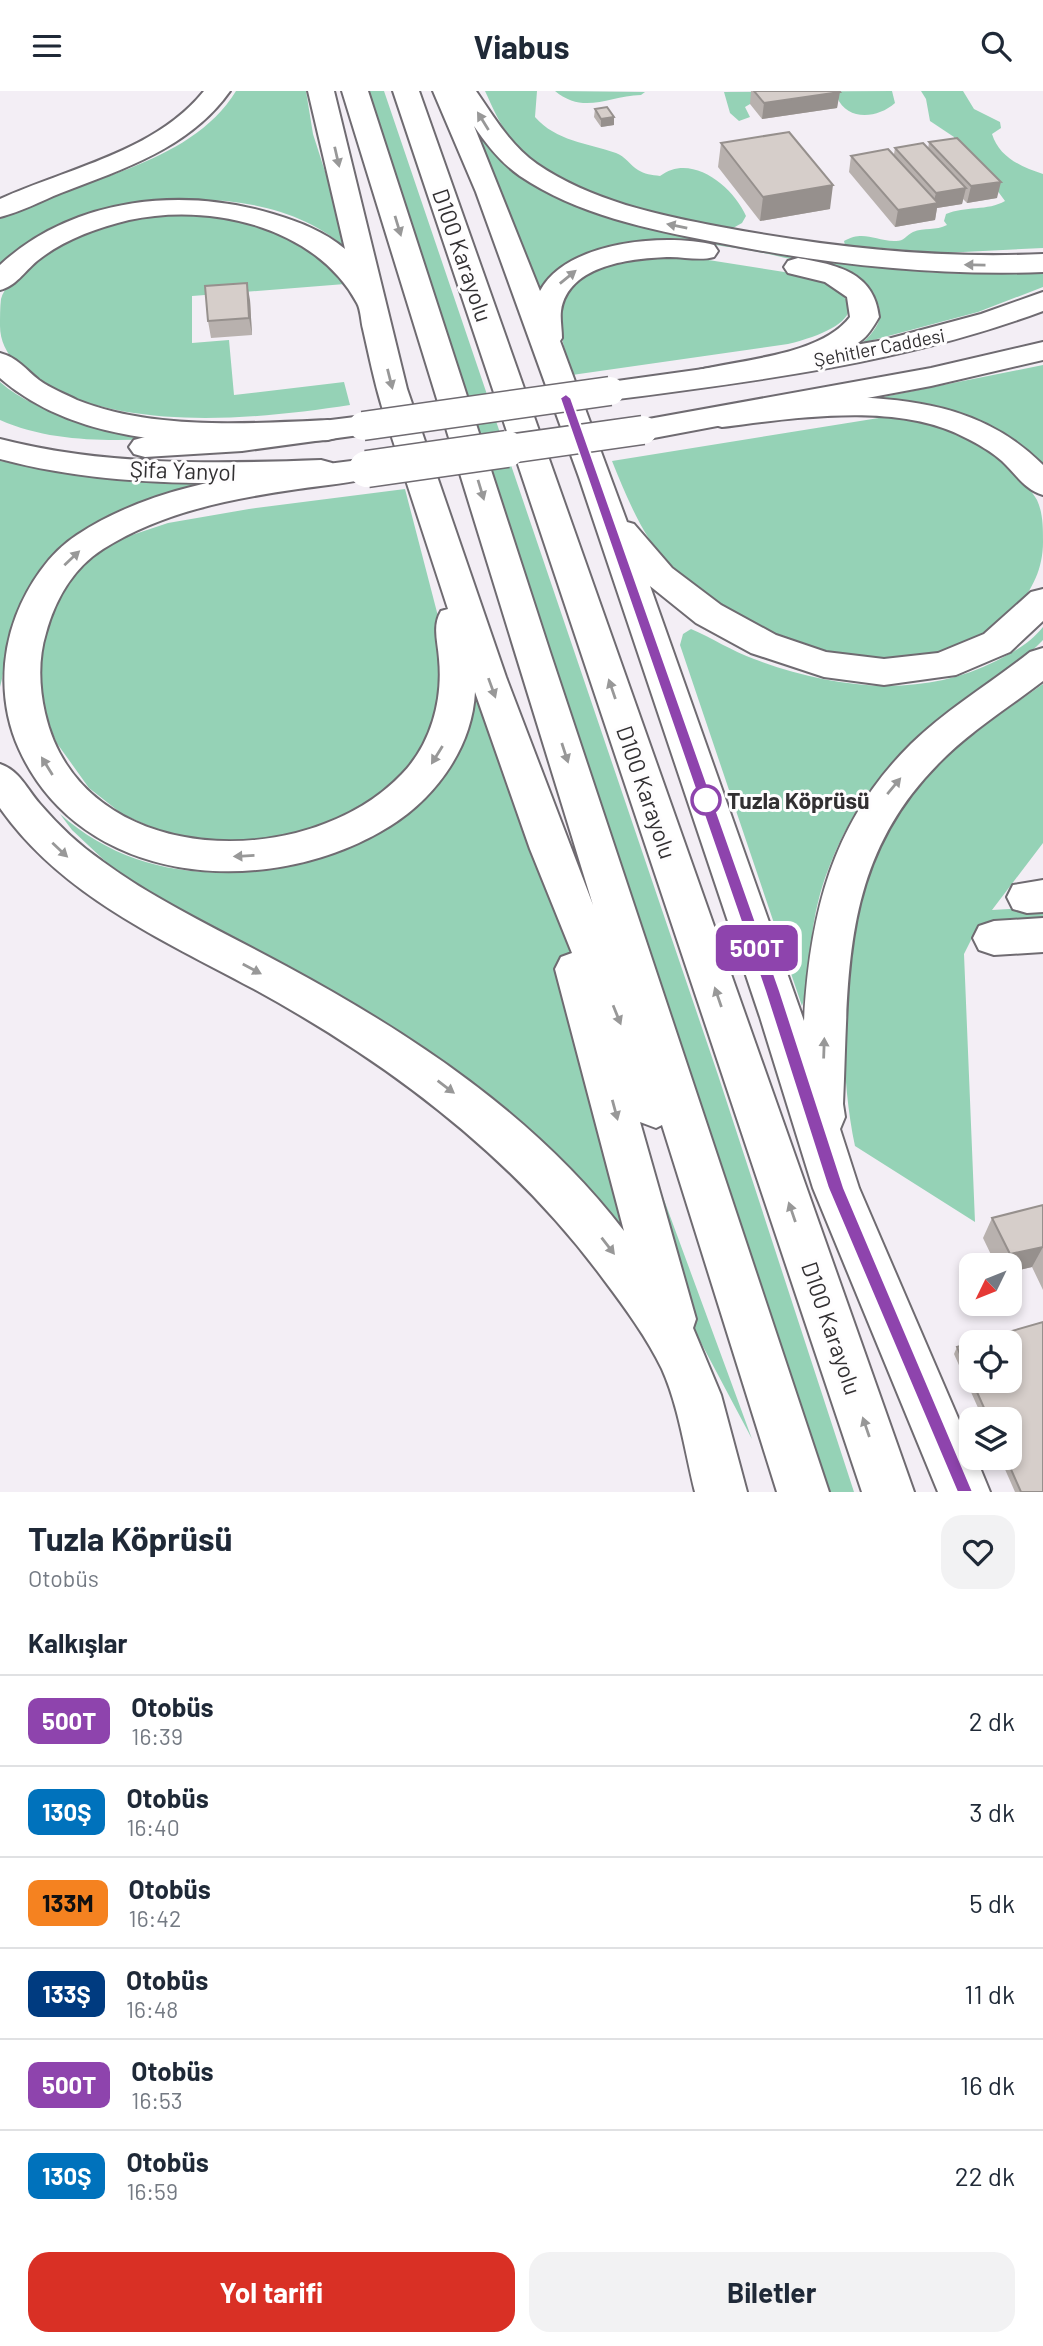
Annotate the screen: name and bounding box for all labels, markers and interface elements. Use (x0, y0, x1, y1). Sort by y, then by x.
icon: menu (28, 27, 66, 65)
text: Viabus (473, 27, 570, 65)
icon: search (977, 27, 1015, 65)
one-way arrow (477, 111, 490, 130)
one-way arrow (332, 146, 343, 168)
street label: D100 Karayolu (427, 185, 499, 325)
one-way arrow (393, 216, 403, 237)
one-way arrow (666, 221, 688, 232)
one-way arrow (964, 259, 986, 271)
one-way arrow (559, 270, 577, 285)
street label: Şehitler Caddesi (812, 323, 946, 371)
one-way arrow (384, 368, 395, 390)
street label: Şifa Yanyol (129, 454, 237, 486)
one-way arrow (476, 480, 486, 501)
one-way arrow (63, 549, 80, 566)
one-way arrow (487, 677, 498, 698)
one-way arrow (606, 679, 617, 700)
street label: D100 Karayolu (611, 722, 683, 862)
one-way arrow (560, 743, 571, 764)
one-way arrow (431, 746, 444, 765)
one-way arrow (41, 756, 54, 776)
one-way arrow (886, 778, 901, 795)
marker: Tuzla Köprüsü (691, 785, 721, 815)
place label: Tuzla Köprüsü (727, 786, 870, 814)
one-way arrow (51, 841, 68, 857)
one-way arrow (232, 851, 254, 862)
line badge: 500T (708, 925, 806, 971)
text: 500T (730, 933, 784, 962)
one-way arrow (243, 962, 263, 974)
one-way arrow (712, 987, 723, 1008)
one-way arrow (611, 1004, 622, 1025)
one-way arrow (819, 1037, 830, 1059)
one-way arrow (437, 1080, 455, 1094)
one-way arrow (610, 1100, 621, 1122)
one-way arrow (786, 1202, 797, 1223)
one-way arrow (601, 1237, 615, 1255)
north arrow (959, 1253, 1022, 1316)
map controls (959, 1253, 1022, 1470)
street label: D100 Karayolu (796, 1258, 868, 1398)
button: locate (959, 1330, 1022, 1393)
button: layers (959, 1407, 1022, 1470)
one-way arrow (860, 1417, 871, 1438)
button: heart (941, 1515, 1015, 1589)
text: Tuzla Köprüsü (28, 1518, 233, 1558)
text: Otobüs (28, 1564, 99, 1592)
text: Kalkışlar (28, 1627, 128, 1658)
text: Otobüs (131, 1691, 214, 1722)
text: 2 dk (969, 1705, 1015, 1736)
text: 500T (42, 1706, 96, 1735)
text: 16:39 (131, 1722, 183, 1750)
text: Otobüs (126, 1782, 209, 1813)
text: 3 dk (969, 1796, 1015, 1827)
text: 130Ş (42, 1797, 91, 1826)
text: 16:40 (126, 1813, 180, 1841)
text: Otobüs (129, 1873, 211, 1904)
text: 5 dk (969, 1887, 1015, 1918)
text: 133M (42, 1888, 94, 1917)
text: 16:42 (129, 1904, 181, 1932)
text: Otobüs (126, 1964, 208, 1995)
text: 11 dk (964, 1978, 1015, 2009)
text: 133Ş (42, 1979, 91, 2008)
text: 16:48 (126, 1995, 178, 2023)
text: Otobüs (131, 2055, 214, 2086)
text: 16 dk (960, 2069, 1015, 2100)
text: 500T (42, 2070, 96, 2099)
text: 16:53 (131, 2086, 183, 2114)
text: Otobüs (126, 2146, 209, 2177)
text: 22 dk (955, 2160, 1015, 2191)
text: 130Ş (42, 2161, 91, 2190)
text: 16:59 (126, 2177, 178, 2205)
button: Yol tarifi (28, 2252, 515, 2332)
button: Biletler (529, 2252, 1015, 2332)

